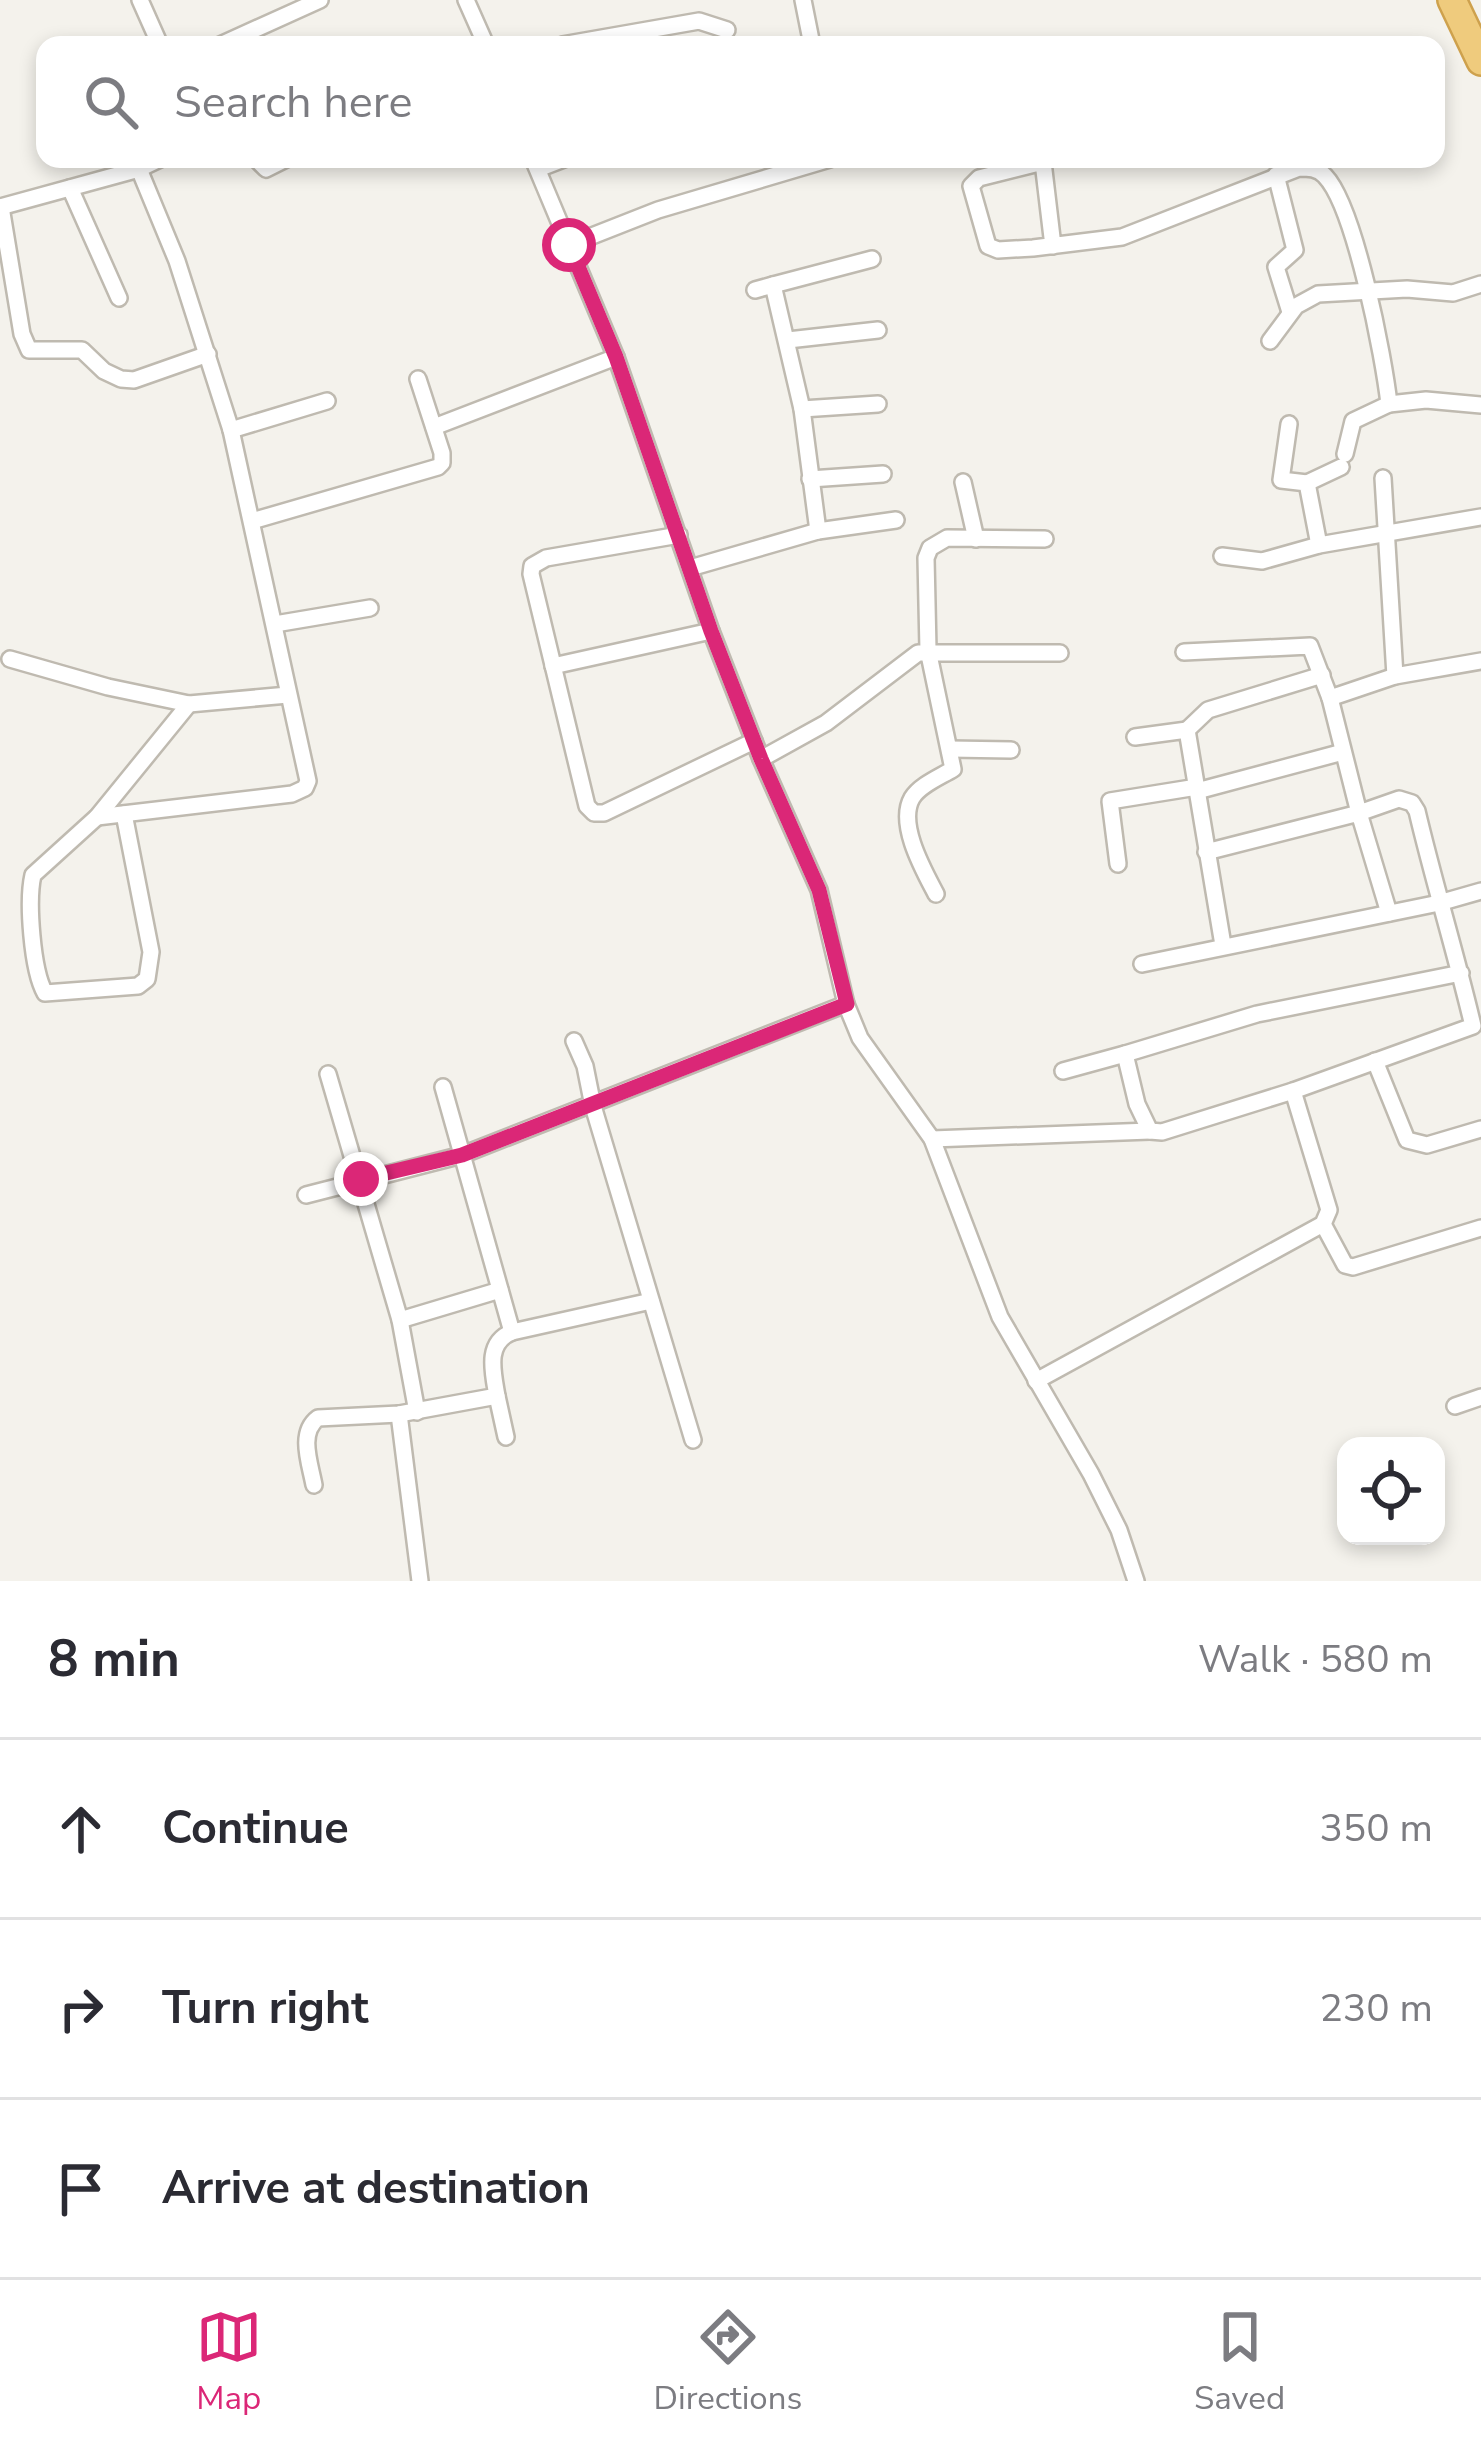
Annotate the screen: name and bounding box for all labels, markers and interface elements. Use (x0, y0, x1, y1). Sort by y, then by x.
search box (36, 36, 1445, 168)
icon: search (78, 69, 144, 135)
text: Search here (174, 72, 413, 133)
route start (542, 218, 596, 272)
route end (334, 1152, 388, 1206)
map controls (1337, 1437, 1445, 1545)
button: locate (1337, 1437, 1445, 1545)
text: 8 min (48, 1624, 180, 1694)
text: Walk · 580 m (1198, 1633, 1433, 1686)
icon: ahead (48, 1796, 114, 1862)
text: Continue (162, 1798, 349, 1859)
text: 350 m (1319, 1802, 1433, 1855)
icon: right (48, 1976, 114, 2042)
text: Turn right (162, 1978, 369, 2039)
text: 230 m (1319, 1982, 1433, 2035)
icon: arrive (48, 2156, 114, 2222)
text: Arrive at destination (162, 2158, 590, 2219)
tab: Map (196, 2304, 262, 2421)
tab: Directions (654, 2304, 802, 2421)
tab: Saved (1194, 2304, 1285, 2421)

